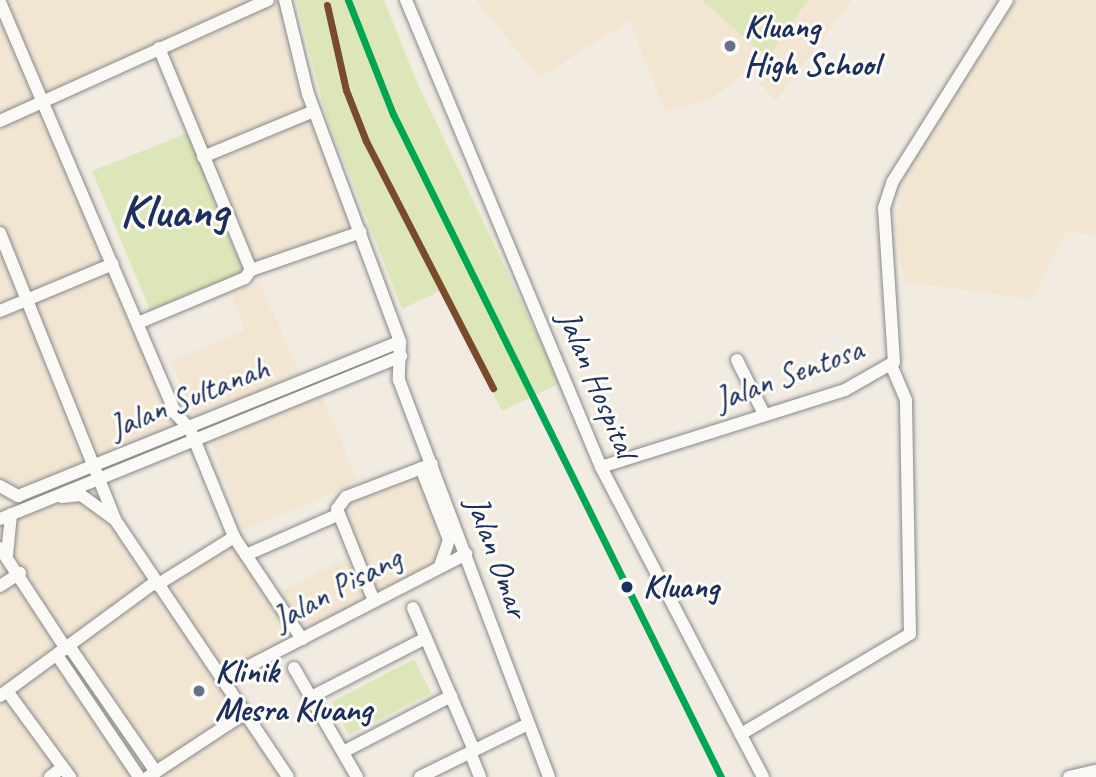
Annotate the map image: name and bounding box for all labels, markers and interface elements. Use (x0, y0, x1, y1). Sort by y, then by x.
place label: Kluang High School (744, 7, 878, 85)
marker: Kluang High School (722, 38, 738, 54)
district label: Kluang (120, 183, 228, 239)
street label: Jalan Hospital (548, 304, 646, 464)
street label: Jalan Sentosa (710, 330, 868, 420)
street label: Jalan Sultanah (104, 348, 274, 448)
street label: Jalan Omar (457, 490, 537, 624)
street label: Jalan Pisang (266, 539, 408, 639)
place label: Kluang (643, 567, 719, 607)
marker: Kluang (617, 577, 637, 597)
place label: Klinik Mesra Kluang (215, 652, 371, 730)
marker: Klinik Mesra Kluang (189, 681, 209, 701)

